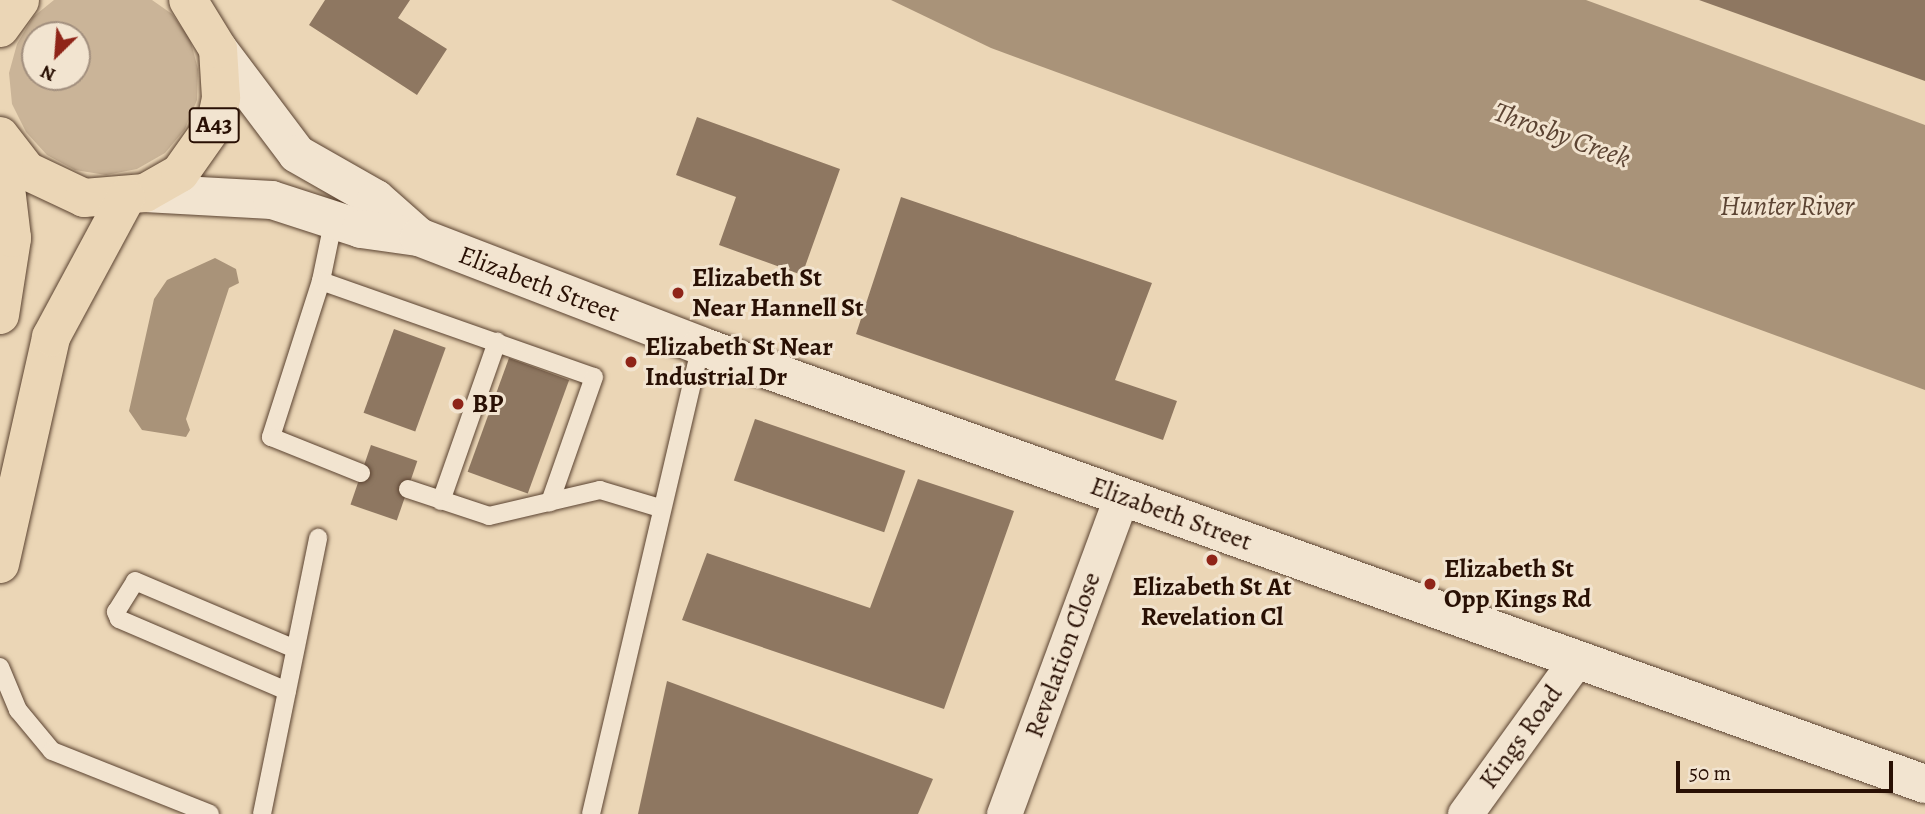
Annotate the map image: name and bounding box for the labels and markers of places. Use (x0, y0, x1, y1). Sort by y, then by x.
place label: Elizabeth St Near Hannell St (692, 262, 864, 324)
marker: Elizabeth St Near Hannell St (670, 285, 686, 301)
place label: Elizabeth St Near Industrial Dr (645, 331, 833, 392)
marker: Elizabeth St Near Industrial Dr (623, 354, 639, 370)
place label: BP (472, 388, 503, 420)
marker: BP (450, 396, 466, 412)
marker: Elizabeth St At Revelation Cl (1204, 552, 1220, 568)
place label: Elizabeth St Opp Kings Rd (1444, 553, 1591, 614)
place label: Elizabeth St At Revelation Cl (1132, 571, 1292, 632)
marker: Elizabeth St Opp Kings Rd (1422, 576, 1438, 592)

